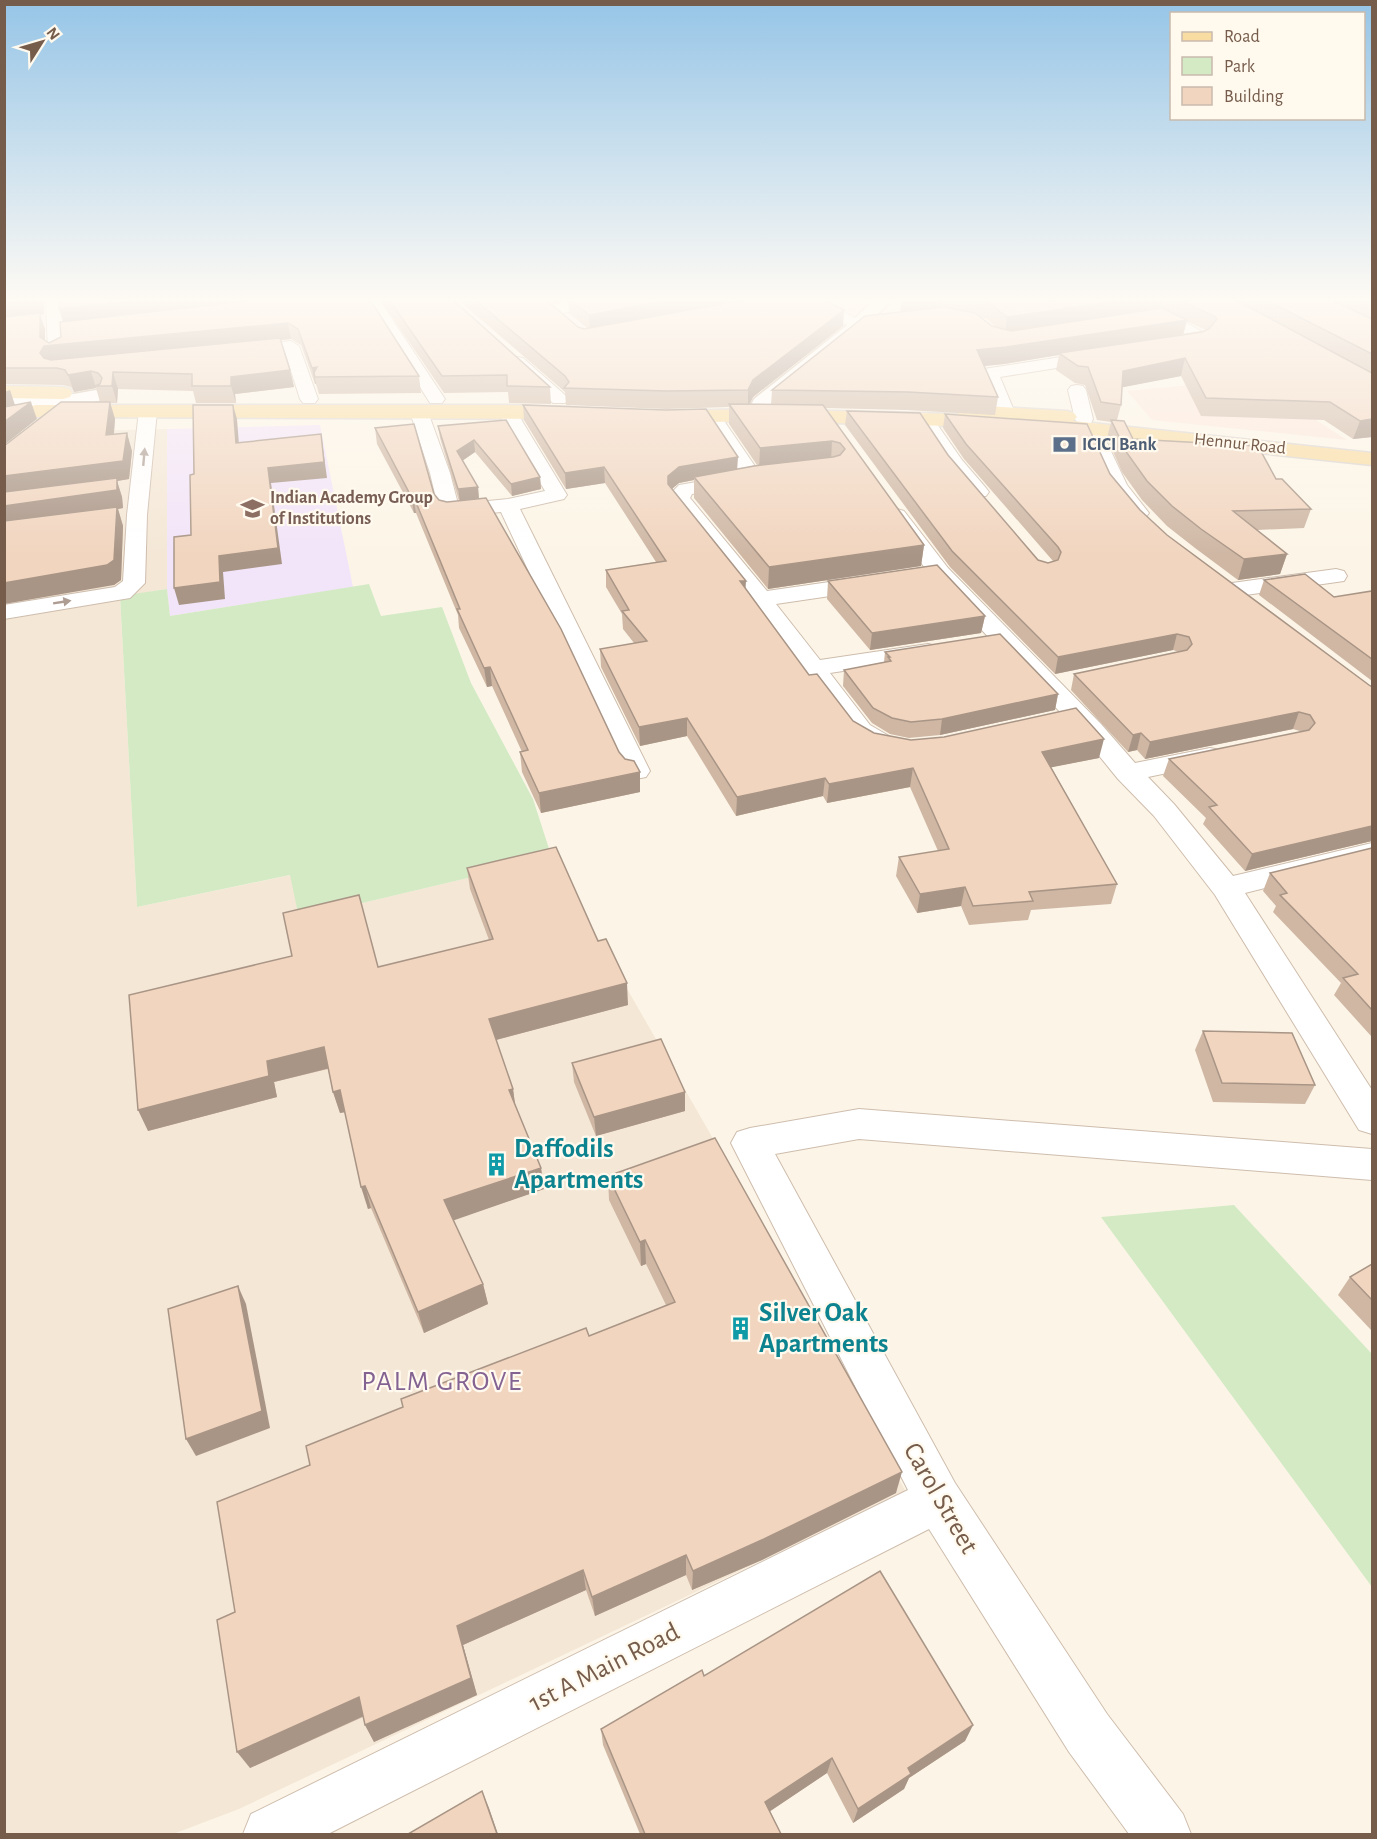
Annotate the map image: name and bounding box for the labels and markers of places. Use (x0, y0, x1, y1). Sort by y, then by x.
bank icon: ICICI Bank (1051, 432, 1077, 458)
place label: ICICI Bank (1082, 436, 1156, 454)
place label: Indian Academy Group of Institutions (270, 489, 433, 528)
school or university icon: Indian Academy Group of Institutions (239, 495, 265, 521)
place label: Daffodils Apartments (514, 1135, 643, 1193)
building icon: Daffodils Apartments (483, 1151, 509, 1177)
place label: Silver Oak Apartments (759, 1299, 888, 1357)
building icon: Silver Oak Apartments (728, 1315, 754, 1341)

